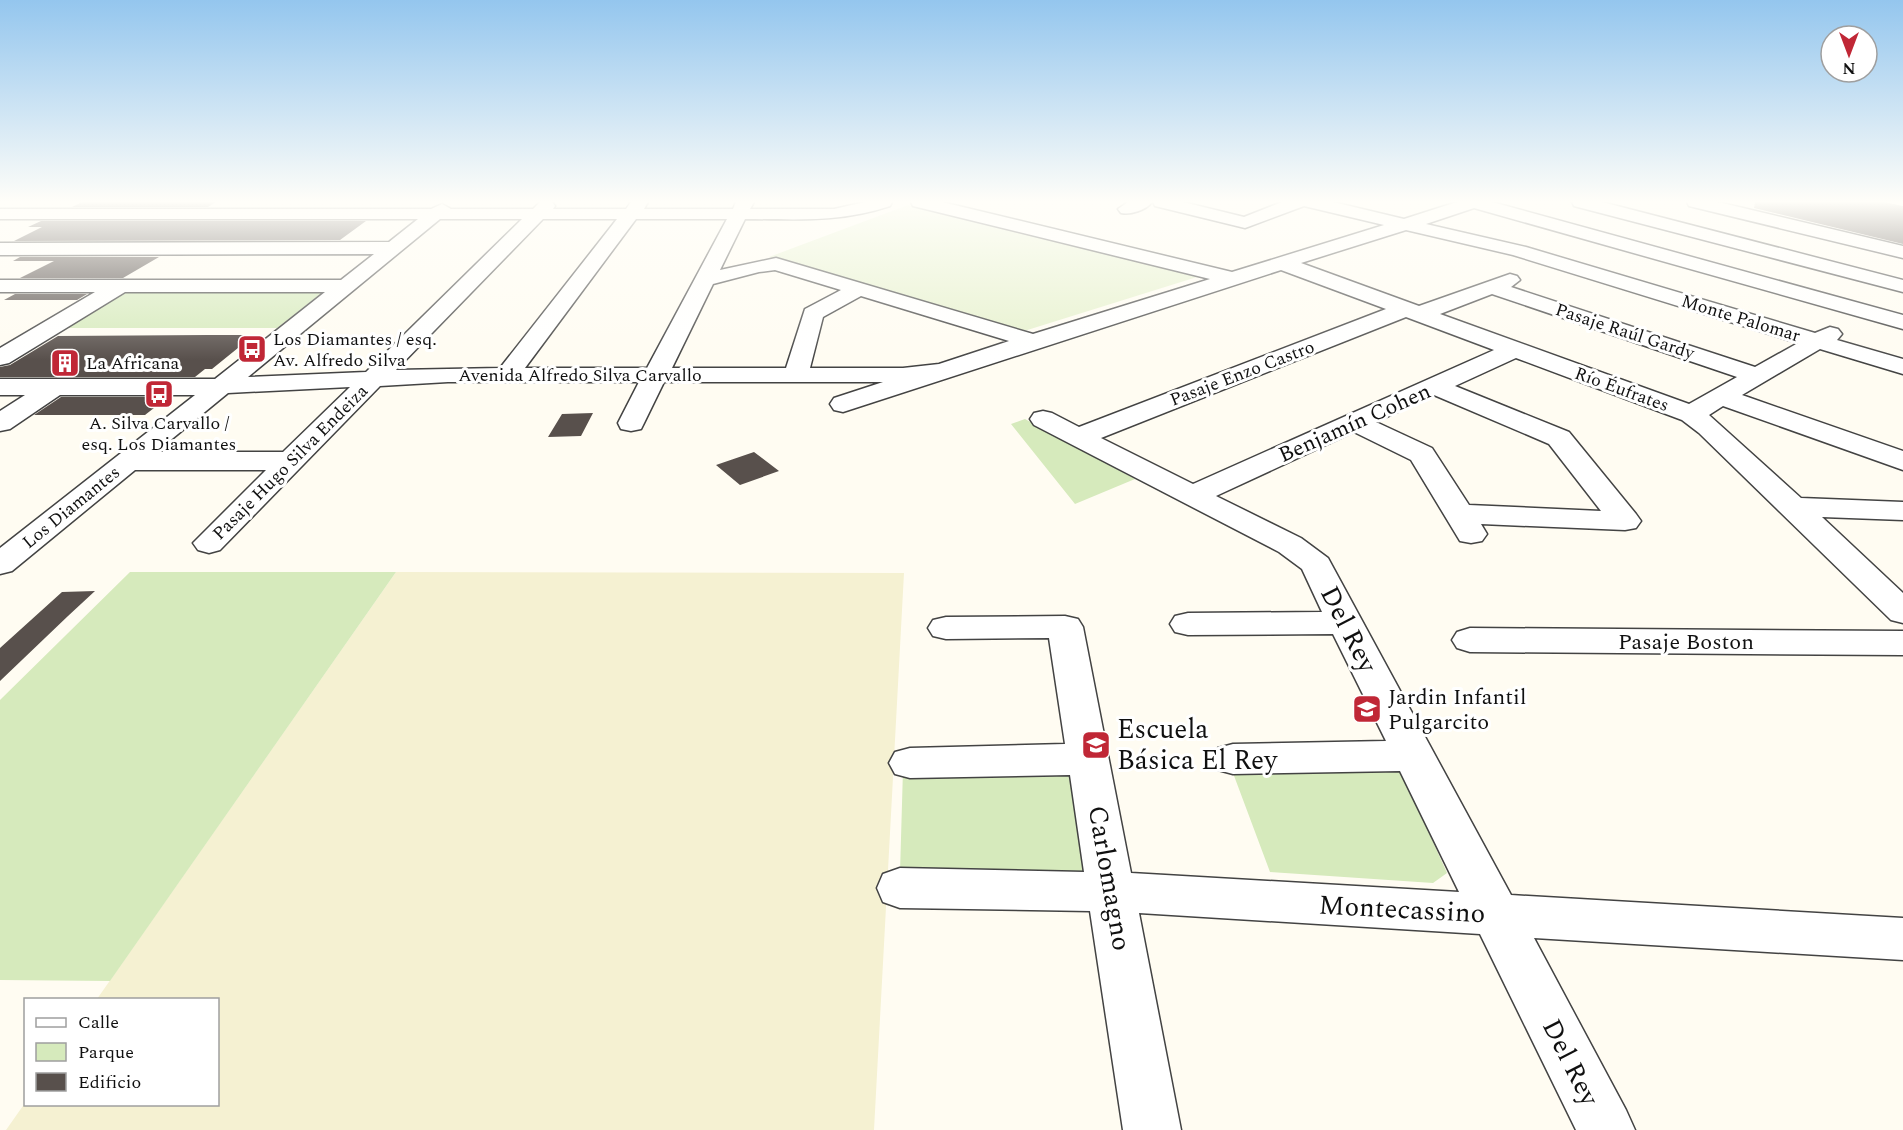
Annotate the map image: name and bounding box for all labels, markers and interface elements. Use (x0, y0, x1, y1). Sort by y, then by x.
north arrow (1819, 24, 1879, 84)
text: N (1842, 56, 1856, 80)
street label: Monte Palomar (1678, 288, 1804, 349)
street label: Pasaje Raúl Gardy (1552, 296, 1699, 367)
place label: Los Diamantes / esq. Av. Alfredo Silva (273, 326, 437, 374)
bus stop icon: Los Diamantes / esq. Av. Alfredo Silva (236, 333, 268, 365)
street label: Pasaje Enzo Castro (1166, 333, 1318, 414)
building icon: La Africana (49, 347, 81, 379)
place label: La Africana (86, 350, 180, 377)
street label: Río Éufrates (1571, 360, 1673, 419)
street label: Avenida Alfredo Silva Carvallo (458, 362, 702, 389)
street label: Benjamín Cohen (1273, 375, 1436, 472)
bus stop icon: A. Silva Carvallo / esq. Los Diamantes (143, 378, 175, 410)
street label: Pasaje Hugo Silva Endeiza (206, 378, 374, 546)
place label: A. Silva Carvallo / esq. Los Diamantes (82, 410, 236, 458)
street label: Los Diamantes (16, 459, 126, 555)
street label: Del Rey (1308, 579, 1388, 681)
street label: Pasaje Boston (1618, 626, 1754, 659)
place label: Jardin Infantil Pulgarcito (1388, 681, 1526, 739)
school or university icon: Jardin Infantil Pulgarcito (1351, 693, 1383, 725)
place label: Escuela Básica El Rey (1117, 709, 1278, 782)
school or university icon: Escuela Básica El Rey (1080, 729, 1112, 761)
street label: Carlomagno (1076, 802, 1142, 954)
street label: Montecassino (1318, 885, 1486, 935)
legend (24, 998, 219, 1106)
text: Calle (78, 1009, 119, 1036)
street label: Del Rey (1530, 1012, 1610, 1114)
text: Parque (78, 1039, 134, 1066)
text: Edificio (78, 1069, 141, 1096)

